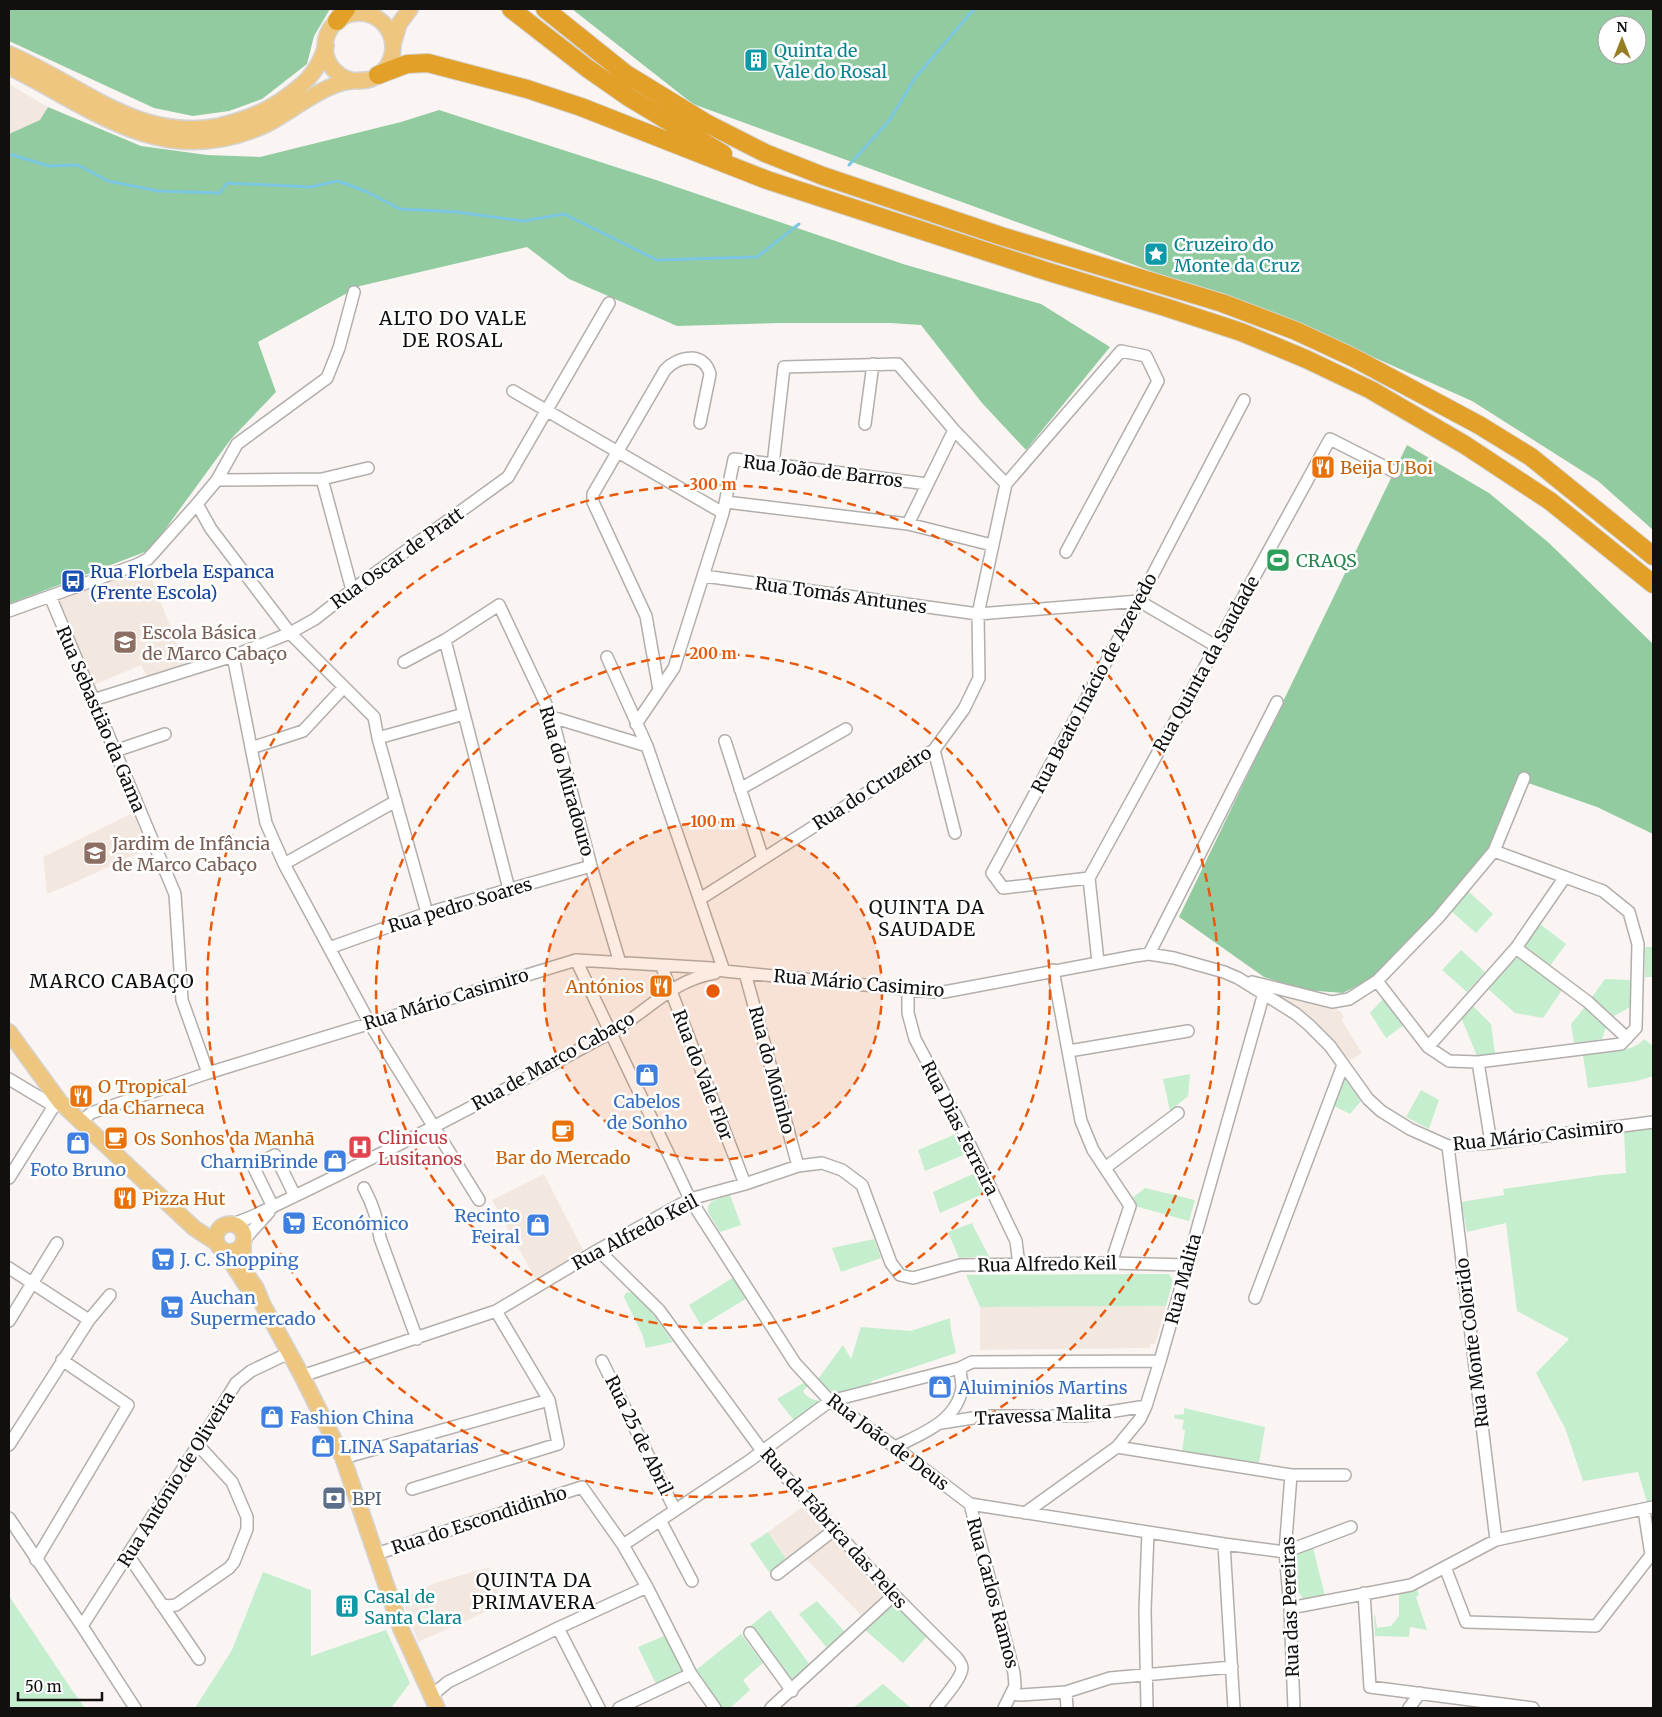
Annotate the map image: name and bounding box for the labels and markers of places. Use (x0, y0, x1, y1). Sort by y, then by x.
place label: Quinta de Vale do Rosal (773, 39, 888, 83)
building icon: Quinta de Vale do Rosal (743, 47, 769, 73)
place label: Cruzeiro do Monte da Cruz (1174, 233, 1300, 277)
place icon: Cruzeiro do Monte da Cruz (1143, 241, 1169, 267)
restaurant icon: Beija U Boi (1310, 454, 1336, 480)
place label: Beija U Boi (1340, 456, 1433, 479)
sports icon: CRAQS (1265, 547, 1291, 573)
place label: CRAQS (1296, 549, 1357, 572)
place label: Rua Florbela Espanca (Frente Escola) (90, 560, 275, 604)
bus stop icon: Rua Florbela Espanca (Frente Escola) (60, 568, 86, 594)
place label: Escola Básica de Marco Cabaço (142, 621, 287, 665)
school or university icon: Escola Básica de Marco Cabaço (112, 629, 138, 655)
place label: Jardim de Infância de Marco Cabaço (111, 832, 270, 876)
school or university icon: Jardim de Infância de Marco Cabaço (82, 840, 108, 866)
restaurant icon: Antónios (648, 973, 674, 999)
place label: Antónios (564, 975, 644, 998)
centre of rings (704, 982, 722, 1000)
shop icon: Cabelos de Sonho (634, 1062, 660, 1088)
place label: O Tropical da Charneca (98, 1075, 205, 1119)
restaurant icon: O Tropical da Charneca (68, 1083, 94, 1109)
place label: Cabelos de Sonho (607, 1090, 687, 1134)
cafe icon: Bar do Mercado (550, 1118, 576, 1144)
cafe icon: Os Sonhos da Manhã (103, 1125, 129, 1151)
place label: Clinicus Lusitanos (378, 1126, 463, 1170)
place label: Os Sonhos da Manhã (134, 1127, 315, 1150)
shop icon: Foto Bruno (65, 1130, 91, 1156)
hospital icon: Clinicus Lusitanos (347, 1134, 373, 1160)
place label: Bar do Mercado (495, 1146, 631, 1169)
shop icon: CharniBrinde (322, 1148, 348, 1174)
place label: CharniBrinde (201, 1150, 318, 1173)
place label: Foto Bruno (30, 1158, 126, 1181)
restaurant icon: Pizza Hut (112, 1185, 138, 1211)
place label: Pizza Hut (142, 1187, 225, 1210)
place label: Recinto Feiral (454, 1204, 520, 1248)
supermarket icon: Económico (281, 1210, 307, 1236)
place label: Económico (312, 1212, 408, 1235)
shop icon: Recinto Feiral (525, 1212, 551, 1238)
supermarket icon: J. C. Shopping (150, 1246, 176, 1272)
place label: J. C. Shopping (179, 1248, 299, 1271)
place label: Auchan Supermercado (189, 1286, 316, 1330)
supermarket icon: Auchan Supermercado (159, 1294, 185, 1320)
shop icon: Aluiminios Martins (927, 1374, 953, 1400)
place label: Aluiminios Martins (957, 1376, 1128, 1399)
shop icon: Fashion China (259, 1404, 285, 1430)
place label: Fashion China (290, 1406, 414, 1429)
shop icon: LINA Sapatarias (310, 1433, 336, 1459)
place label: LINA Sapatarias (340, 1435, 479, 1458)
bank icon: BPI (321, 1485, 347, 1511)
place label: BPI (352, 1487, 382, 1510)
place label: Casal de Santa Clara (364, 1585, 462, 1629)
building icon: Casal de Santa Clara (334, 1593, 360, 1619)

